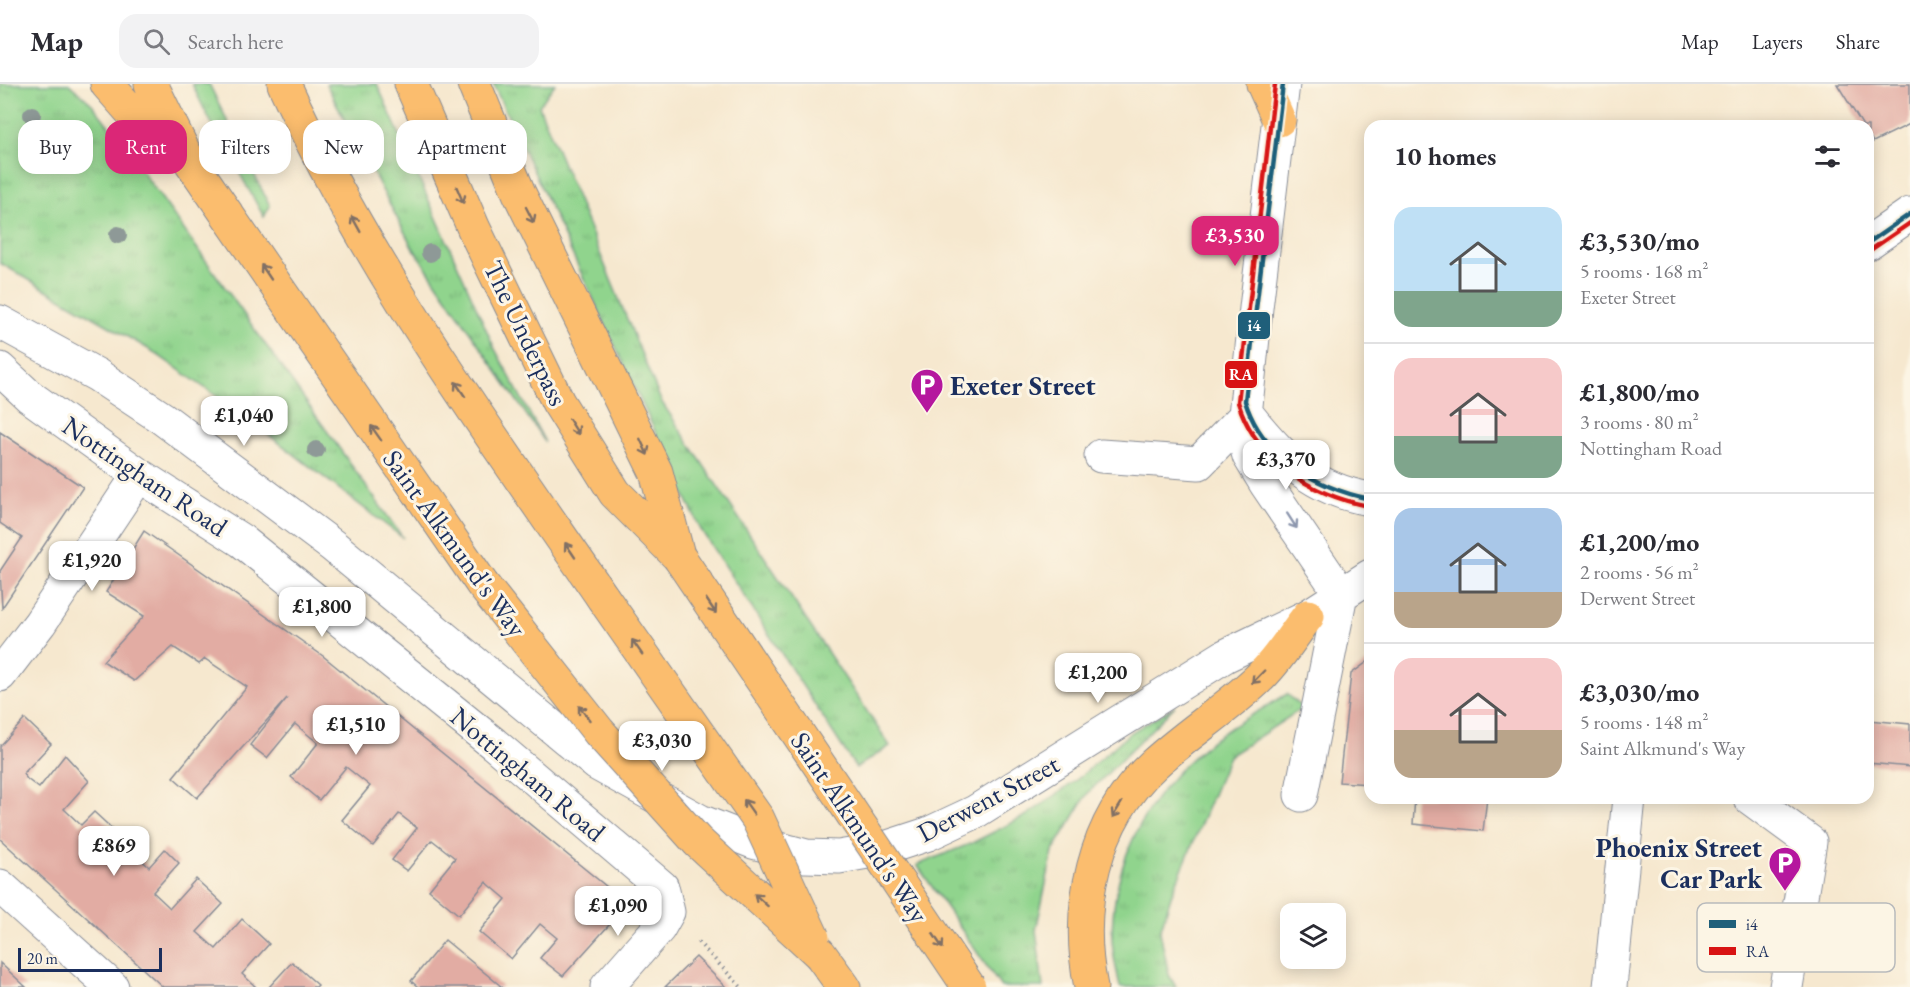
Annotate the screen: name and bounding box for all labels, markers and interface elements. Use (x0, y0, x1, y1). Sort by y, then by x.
search box (119, 14, 539, 68)
text: Map (30, 23, 83, 59)
icon: search (140, 25, 173, 58)
text: Search here (188, 27, 283, 56)
text: Map (1681, 28, 1719, 55)
text: Layers (1752, 28, 1803, 55)
text: Share (1836, 28, 1880, 55)
chip: Buy (18, 120, 93, 174)
chip: Rent (105, 120, 187, 174)
chip: Filters (199, 120, 291, 174)
chip: New (303, 120, 384, 174)
chip: Apartment (396, 120, 527, 174)
text: 10 homes (1394, 139, 1496, 173)
icon: filters (1811, 140, 1844, 173)
one-way arrow (455, 186, 466, 204)
one-way arrow (525, 206, 536, 224)
one-way arrow (350, 216, 362, 233)
pin: £3,530 (1186, 216, 1284, 267)
text: £3,530 (1206, 222, 1264, 248)
text: £3,530/mo (1580, 224, 1699, 258)
icon: home (1442, 231, 1514, 303)
street label: The Underpass (476, 255, 576, 411)
text: 5 rooms · 168 m² (1580, 258, 1708, 284)
one-way arrow (260, 264, 272, 280)
text: Exeter Street (1580, 284, 1676, 310)
line badge: i4 (1237, 311, 1271, 340)
text: i4 (1247, 315, 1261, 336)
line badge: RA (1224, 360, 1258, 389)
text: RA (1229, 364, 1253, 385)
parking icon: Exeter Street (909, 367, 945, 414)
place label: Exeter Street (950, 368, 1096, 403)
text: £1,800/mo (1580, 375, 1699, 409)
one-way arrow (454, 381, 466, 398)
icon: home (1442, 382, 1514, 454)
pin: £1,040 (195, 396, 293, 447)
text: £1,040 (215, 402, 273, 428)
street label: Nottingham Road (56, 408, 235, 544)
text: 3 rooms · 80 m² (1580, 409, 1699, 435)
one-way arrow (568, 418, 580, 435)
one-way arrow (370, 425, 382, 441)
text: Nottingham Road (1580, 435, 1722, 461)
one-way arrow (638, 437, 650, 455)
pin: £3,370 (1237, 440, 1335, 491)
street label: Saint Alkmund's Way (375, 443, 535, 644)
text: £3,370 (1257, 446, 1315, 472)
one-way arrow (1285, 513, 1298, 530)
text: £1,200/mo (1580, 525, 1699, 559)
icon: home (1442, 532, 1514, 604)
pin: £1,920 (43, 541, 141, 592)
one-way arrow (564, 542, 576, 559)
text: £1,920 (63, 547, 121, 573)
text: 2 rooms · 56 m² (1580, 559, 1699, 585)
text: Derwent Street (1580, 585, 1695, 611)
pin: £1,800 (273, 587, 371, 638)
text: £1,800 (293, 593, 351, 619)
one-way arrow (705, 597, 717, 614)
one-way arrow (631, 640, 643, 656)
pin: £1,200 (1049, 653, 1147, 704)
text: £1,200 (1069, 659, 1127, 685)
one-way arrow (1251, 670, 1266, 685)
text: £3,030/mo (1580, 675, 1699, 709)
icon: home (1442, 682, 1514, 754)
street label: Nottingham Road (443, 699, 613, 849)
pin: £1,510 (307, 705, 405, 756)
one-way arrow (577, 705, 590, 721)
text: 5 rooms · 148 m² (1580, 709, 1708, 735)
text: £1,510 (327, 711, 385, 737)
pin: £3,030 (613, 721, 711, 772)
street label: Saint Alkmund's Way (783, 725, 937, 929)
text: £3,030 (633, 727, 691, 753)
text: Saint Alkmund's Way (1580, 735, 1745, 761)
street label: Derwent Street (911, 746, 1065, 850)
one-way arrow (743, 799, 755, 815)
one-way arrow (1111, 801, 1123, 818)
pin: £869 (78, 826, 150, 877)
place label: Phoenix Street Car Park (1595, 830, 1763, 896)
text: £869 (92, 832, 136, 858)
parking icon: Phoenix Street Car Park (1767, 845, 1803, 892)
pin: £1,090 (569, 886, 667, 937)
text: £1,090 (589, 892, 647, 918)
one-way arrow (754, 893, 769, 907)
map controls (1280, 903, 1346, 969)
button: layers (1280, 903, 1346, 969)
legend (1697, 903, 1895, 972)
text: i4 (1746, 914, 1758, 935)
one-way arrow (932, 933, 944, 949)
text: RA (1746, 941, 1770, 962)
scale bar (18, 945, 162, 972)
text: 20 m (27, 948, 58, 969)

